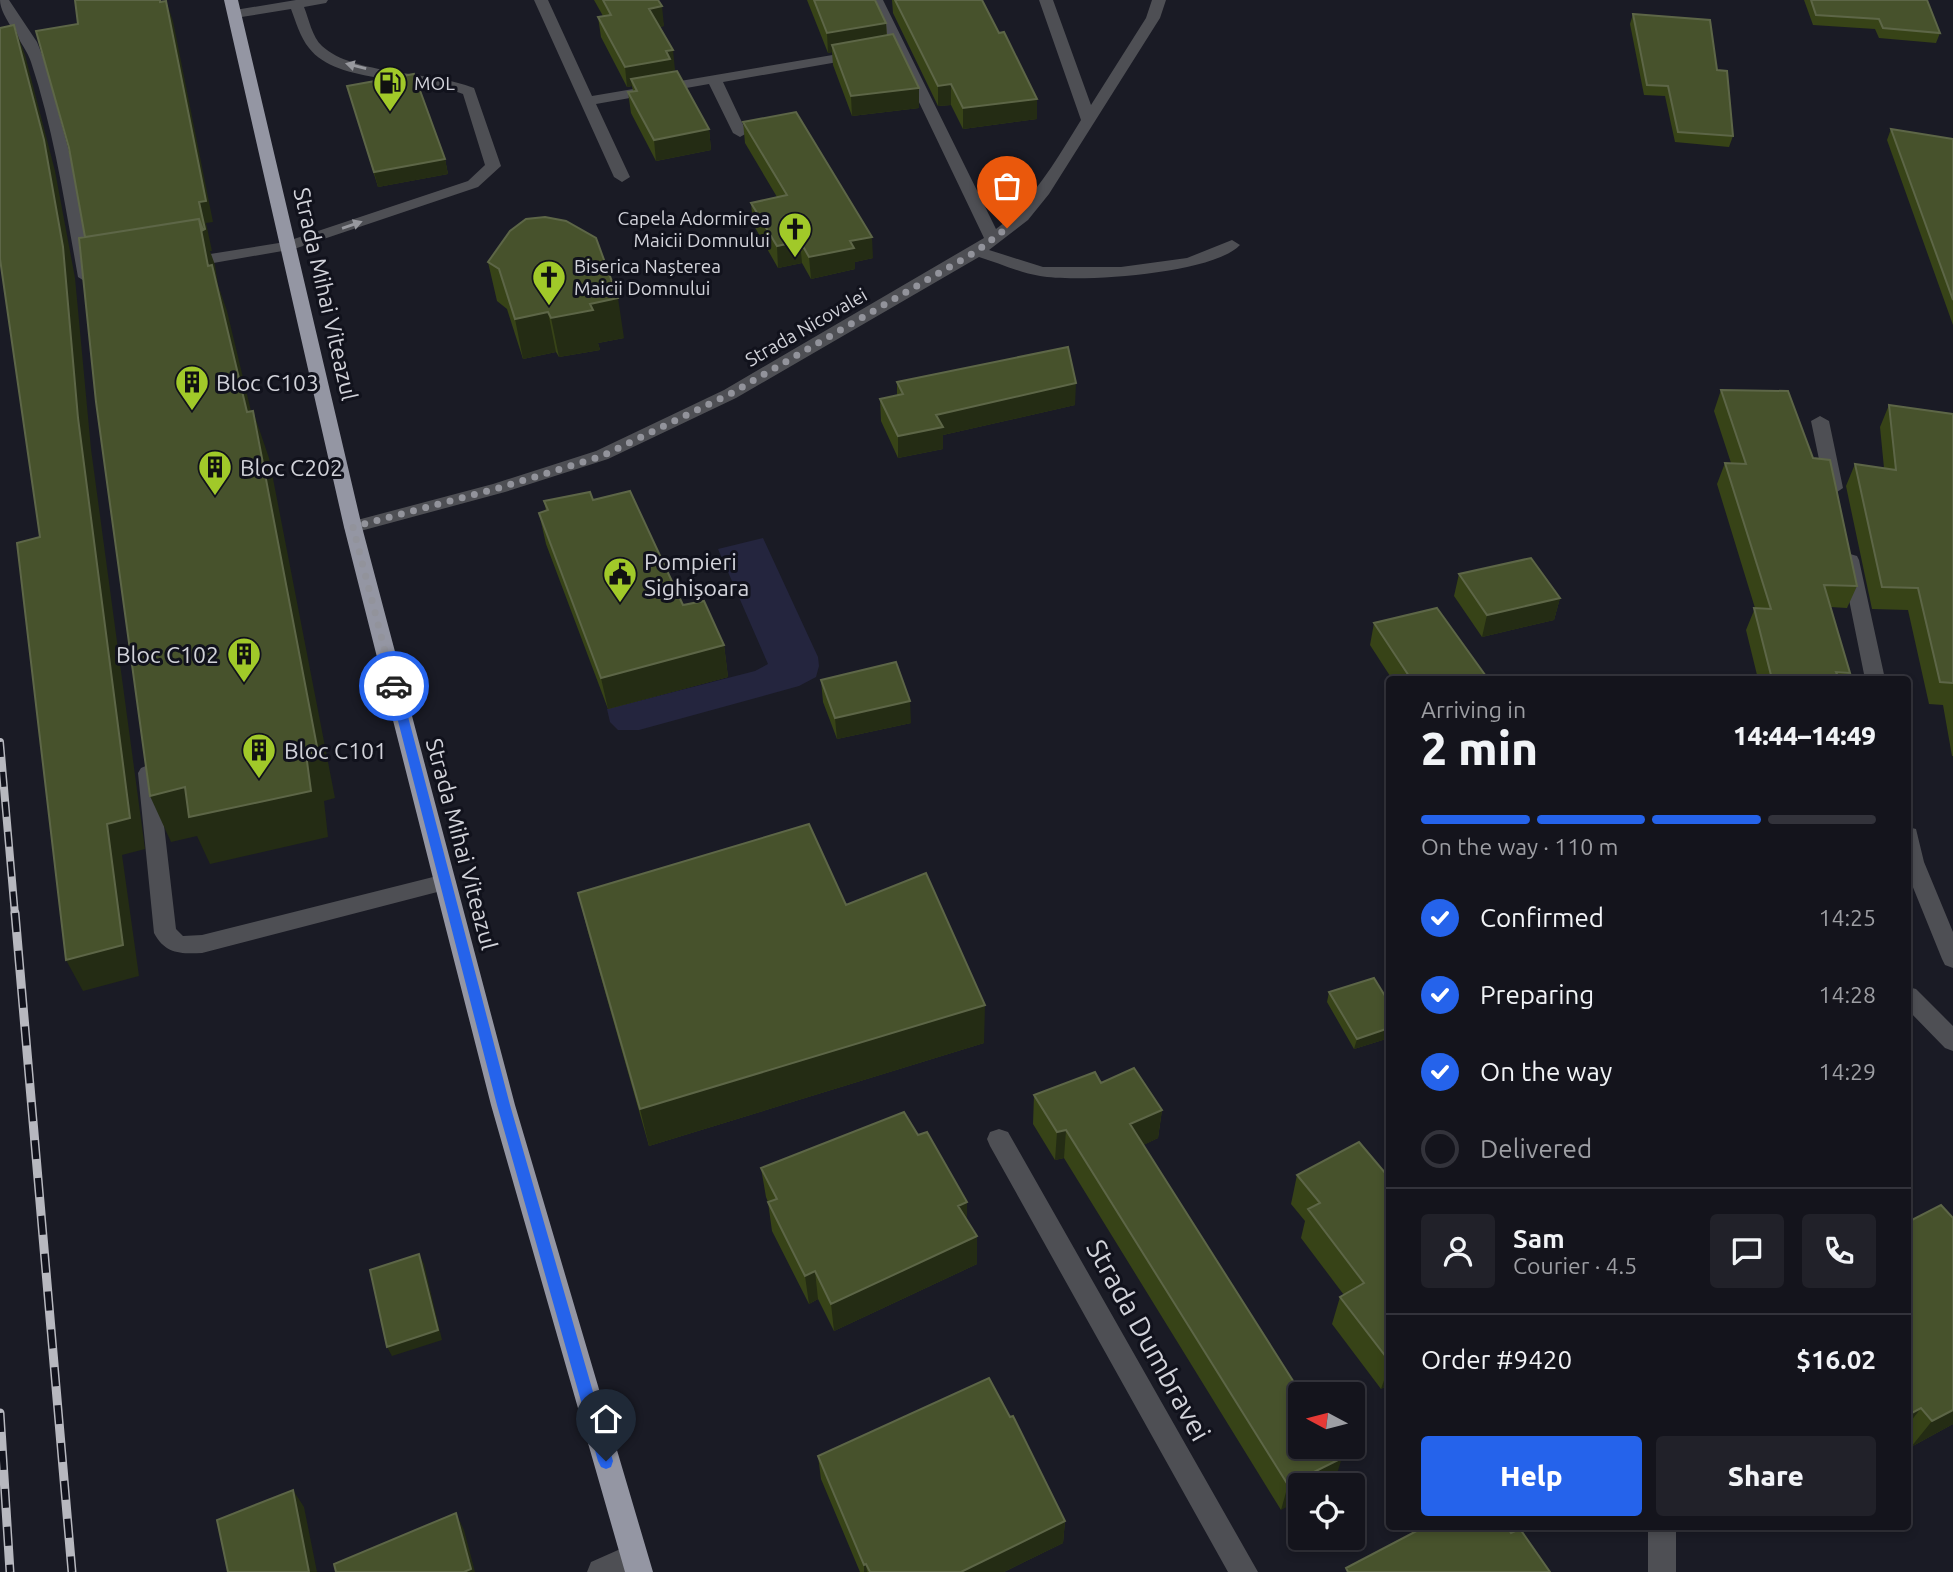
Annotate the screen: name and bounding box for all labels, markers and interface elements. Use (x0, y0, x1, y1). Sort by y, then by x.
one-way arrow (344, 60, 366, 71)
fuel station icon: MOL (371, 64, 409, 113)
place label: MOL (414, 72, 455, 94)
pin (977, 156, 1037, 228)
icon: bag (988, 167, 1026, 205)
street label: Strada Mihai Viteazul (289, 185, 363, 403)
place label: Capela Adormirea Maicii Domnului (618, 207, 770, 251)
church icon: Capela Adormirea Maicii Domnului (776, 210, 814, 259)
one-way arrow (342, 219, 363, 230)
place label: Biserica Nașterea Maicii Domnului (574, 255, 721, 299)
church icon: Biserica Nașterea Maicii Domnului (530, 258, 568, 307)
street label: Strada Nicovalei (741, 283, 871, 371)
building icon: Bloc C103 (173, 363, 211, 412)
place label: Bloc C103 (216, 370, 319, 395)
building icon: Bloc C202 (196, 448, 234, 497)
place label: Bloc C202 (240, 455, 343, 480)
place label: Pompieri Sighișoara (644, 549, 749, 600)
public building icon: Pompieri Sighișoara (601, 555, 639, 604)
building icon: Bloc C102 (225, 635, 263, 684)
place label: Bloc C102 (116, 642, 219, 667)
courier (359, 651, 429, 721)
icon: car (375, 667, 413, 705)
text: Arriving in (1421, 697, 1526, 722)
text: 14:44–14:49 (1733, 721, 1876, 750)
text: 2 min (1421, 722, 1538, 774)
building icon: Bloc C101 (240, 731, 278, 780)
street label: Strada Mihai Viteazul (422, 736, 502, 952)
place label: Bloc C101 (284, 738, 387, 763)
text: On the way · 110 m (1421, 834, 1618, 859)
icon: check (1421, 899, 1459, 937)
text: Confirmed (1480, 903, 1604, 932)
text: 14:25 (1818, 905, 1876, 930)
icon: check (1421, 976, 1459, 1014)
text: Preparing (1480, 980, 1594, 1009)
text: 14:28 (1818, 982, 1876, 1007)
icon: check (1421, 1053, 1459, 1091)
text: On the way (1480, 1057, 1612, 1086)
text: 14:29 (1818, 1059, 1876, 1084)
text: Delivered (1480, 1134, 1592, 1163)
button: person (1421, 1214, 1495, 1288)
button: chat (1710, 1214, 1784, 1288)
button: phone (1802, 1214, 1876, 1288)
text: Sam (1513, 1224, 1565, 1253)
street label: Strada Dumbravei (1081, 1234, 1217, 1446)
text: Courier · 4.5 (1513, 1253, 1637, 1278)
text: Order #9420 (1421, 1345, 1572, 1374)
text: $16.02 (1796, 1345, 1876, 1374)
north arrow (1288, 1382, 1365, 1460)
map controls (1288, 1382, 1365, 1550)
pin (576, 1389, 636, 1461)
icon: home (587, 1400, 625, 1438)
button: Help (1421, 1436, 1642, 1516)
button: Share (1656, 1436, 1876, 1516)
button: locate (1288, 1473, 1365, 1550)

